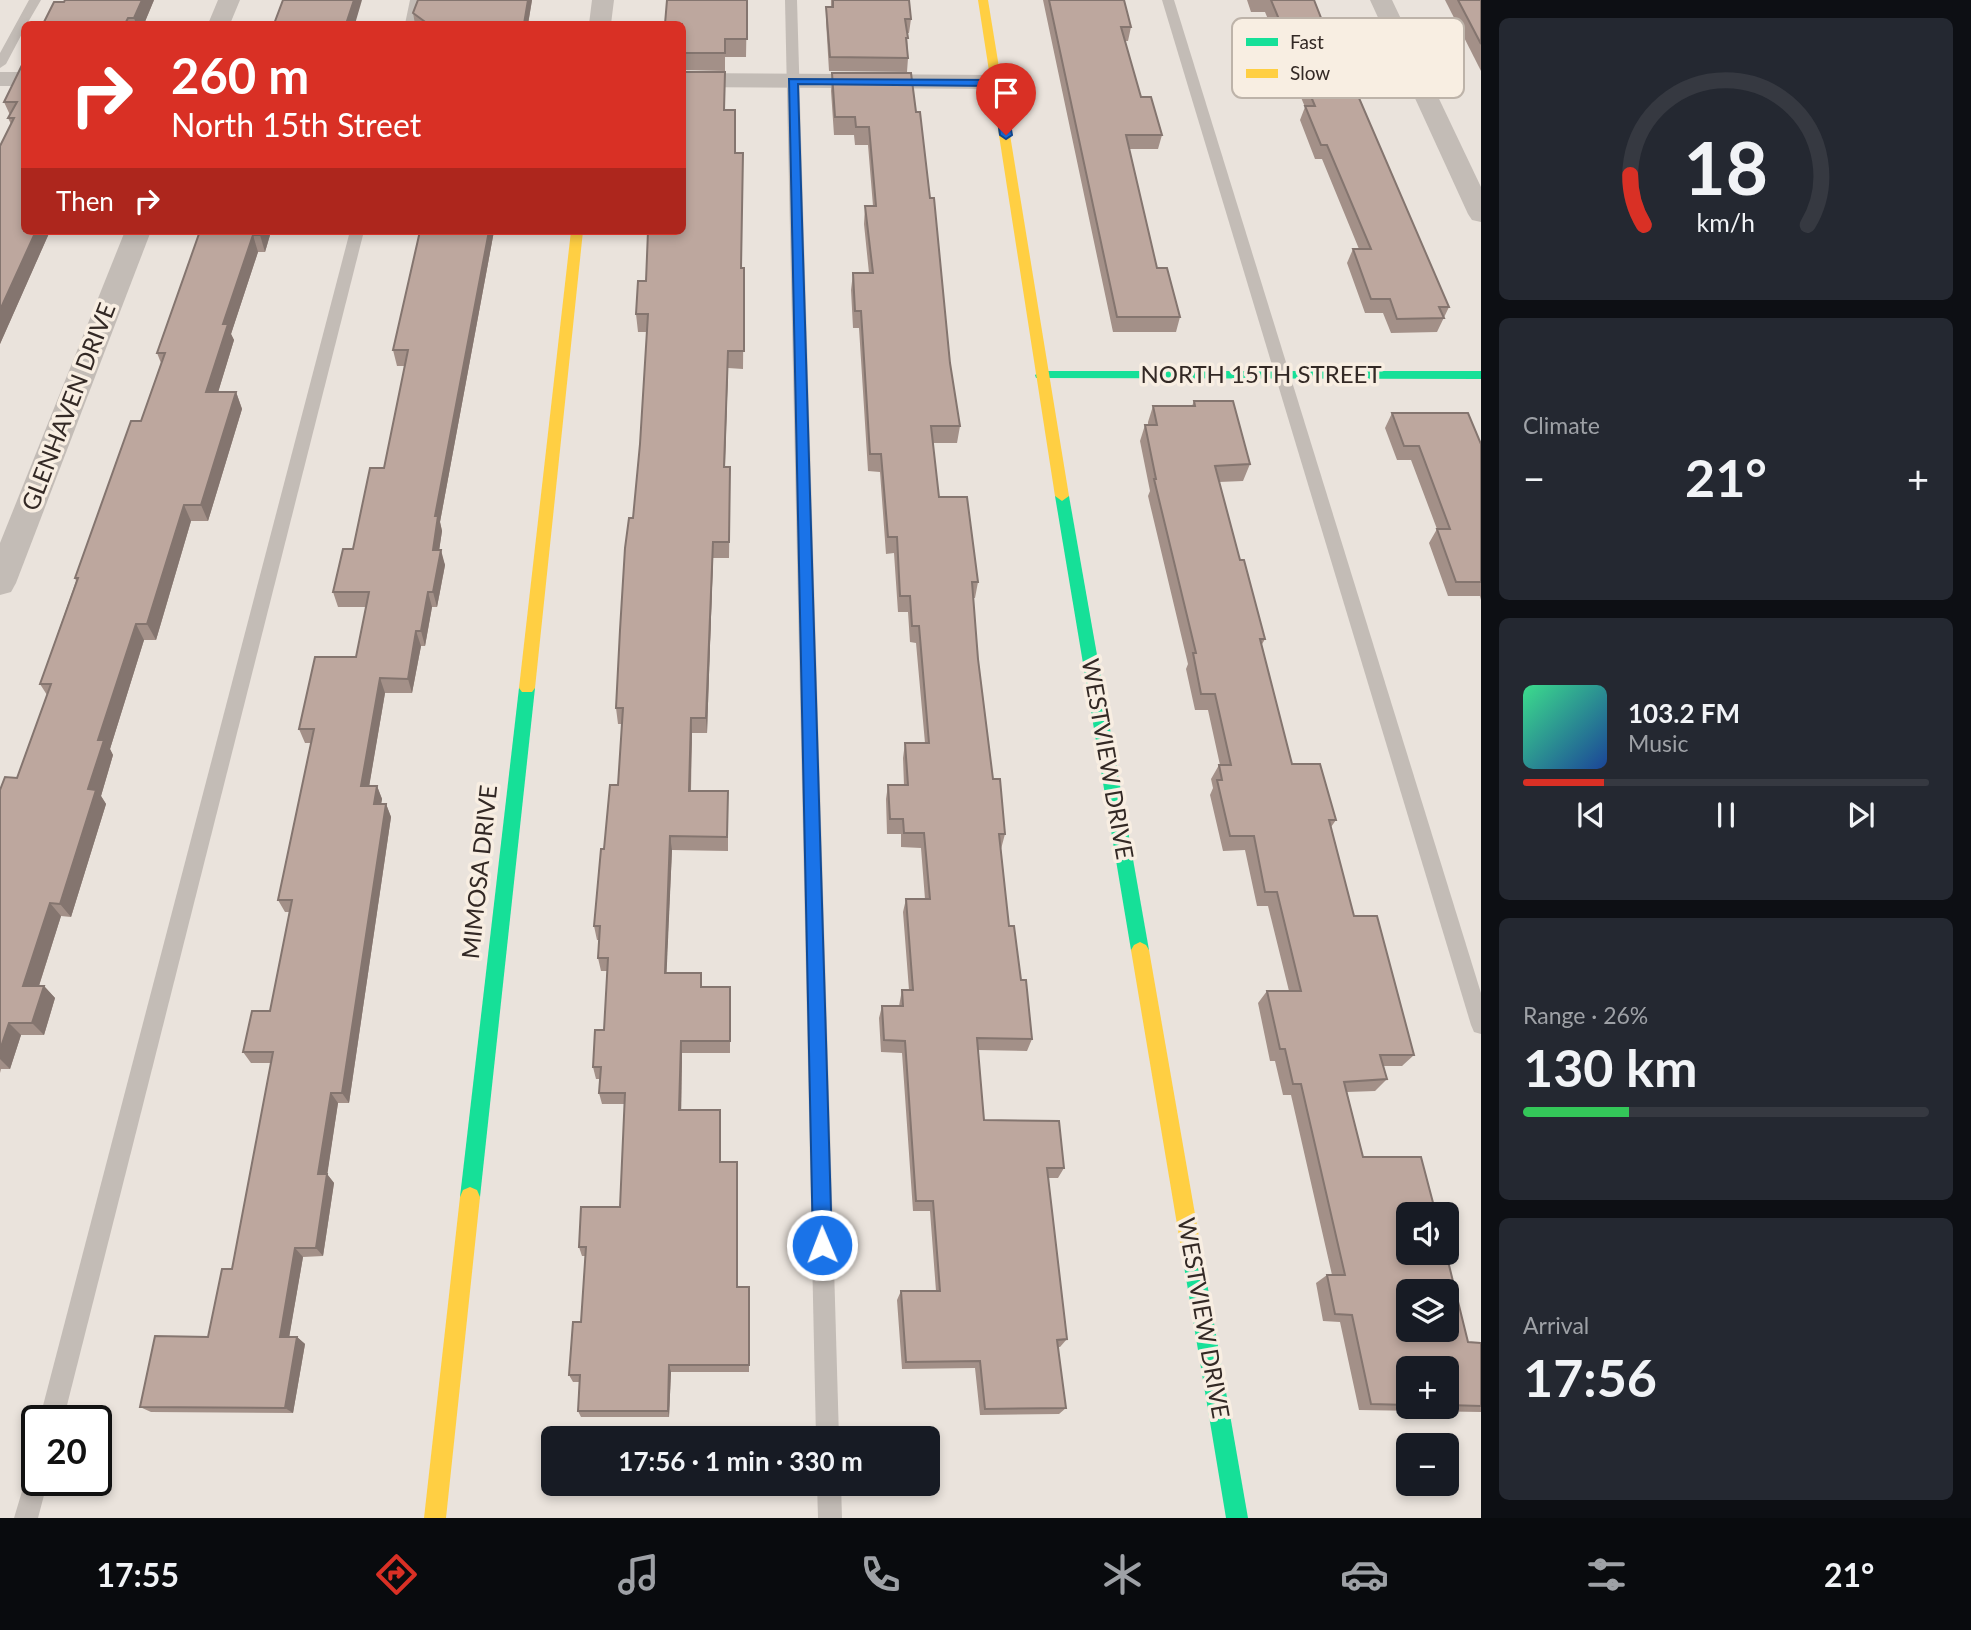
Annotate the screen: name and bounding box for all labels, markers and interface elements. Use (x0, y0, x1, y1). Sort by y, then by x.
legend (1232, 18, 1464, 98)
text: Fast (1290, 30, 1324, 53)
text: 260 m (171, 46, 309, 104)
icon: right (56, 49, 147, 140)
text: Slow (1290, 61, 1330, 84)
pin (976, 63, 1036, 135)
icon: arrive (987, 74, 1025, 112)
text: North 15th Street (171, 105, 421, 144)
text: 18 (1684, 123, 1768, 211)
icon: right (128, 182, 166, 220)
text: Then (56, 185, 114, 217)
text: km/h (1697, 207, 1755, 237)
street label: GLENHAVEN DRIVE (15, 299, 121, 514)
street label: NORTH 15TH STREET (1140, 359, 1382, 388)
text: Climate (1523, 411, 1600, 439)
text: 21° (1685, 446, 1767, 508)
text: − (1523, 455, 1545, 501)
text: + (1907, 455, 1929, 501)
street label: WESTVIEW DRIVE (1077, 656, 1140, 861)
text: 103.2 FM (1628, 697, 1740, 729)
text: Music (1628, 729, 1688, 757)
street label: MIMOSA DRIVE (455, 783, 502, 960)
icon: previous (1572, 796, 1610, 834)
icon: pause (1707, 796, 1745, 834)
icon: next (1842, 796, 1880, 834)
text: Range · 26% (1523, 1001, 1648, 1029)
text: 130 km (1523, 1036, 1697, 1098)
map controls (1396, 1202, 1459, 1496)
button: sound (1396, 1202, 1459, 1265)
position arrow (785, 1208, 859, 1282)
street label: WESTVIEW DRIVE (1173, 1215, 1236, 1420)
button: layers (1396, 1279, 1459, 1342)
text: Arrival (1523, 1311, 1589, 1339)
text: 17:56 (1523, 1346, 1657, 1408)
button: + (1396, 1356, 1459, 1419)
speed limit sign: 20 (21, 1405, 112, 1496)
button: − (1396, 1433, 1459, 1496)
text: 17:56 · 1 min · 330 m (618, 1445, 863, 1477)
icon: directions (372, 1550, 421, 1599)
icon: music (614, 1550, 663, 1599)
icon: phone (856, 1550, 905, 1599)
icon: climate (1098, 1550, 1147, 1599)
icon: car (1340, 1550, 1389, 1599)
icon: filters (1582, 1550, 1631, 1599)
text: 17:55 (97, 1555, 179, 1594)
text: 21° (1824, 1555, 1874, 1594)

